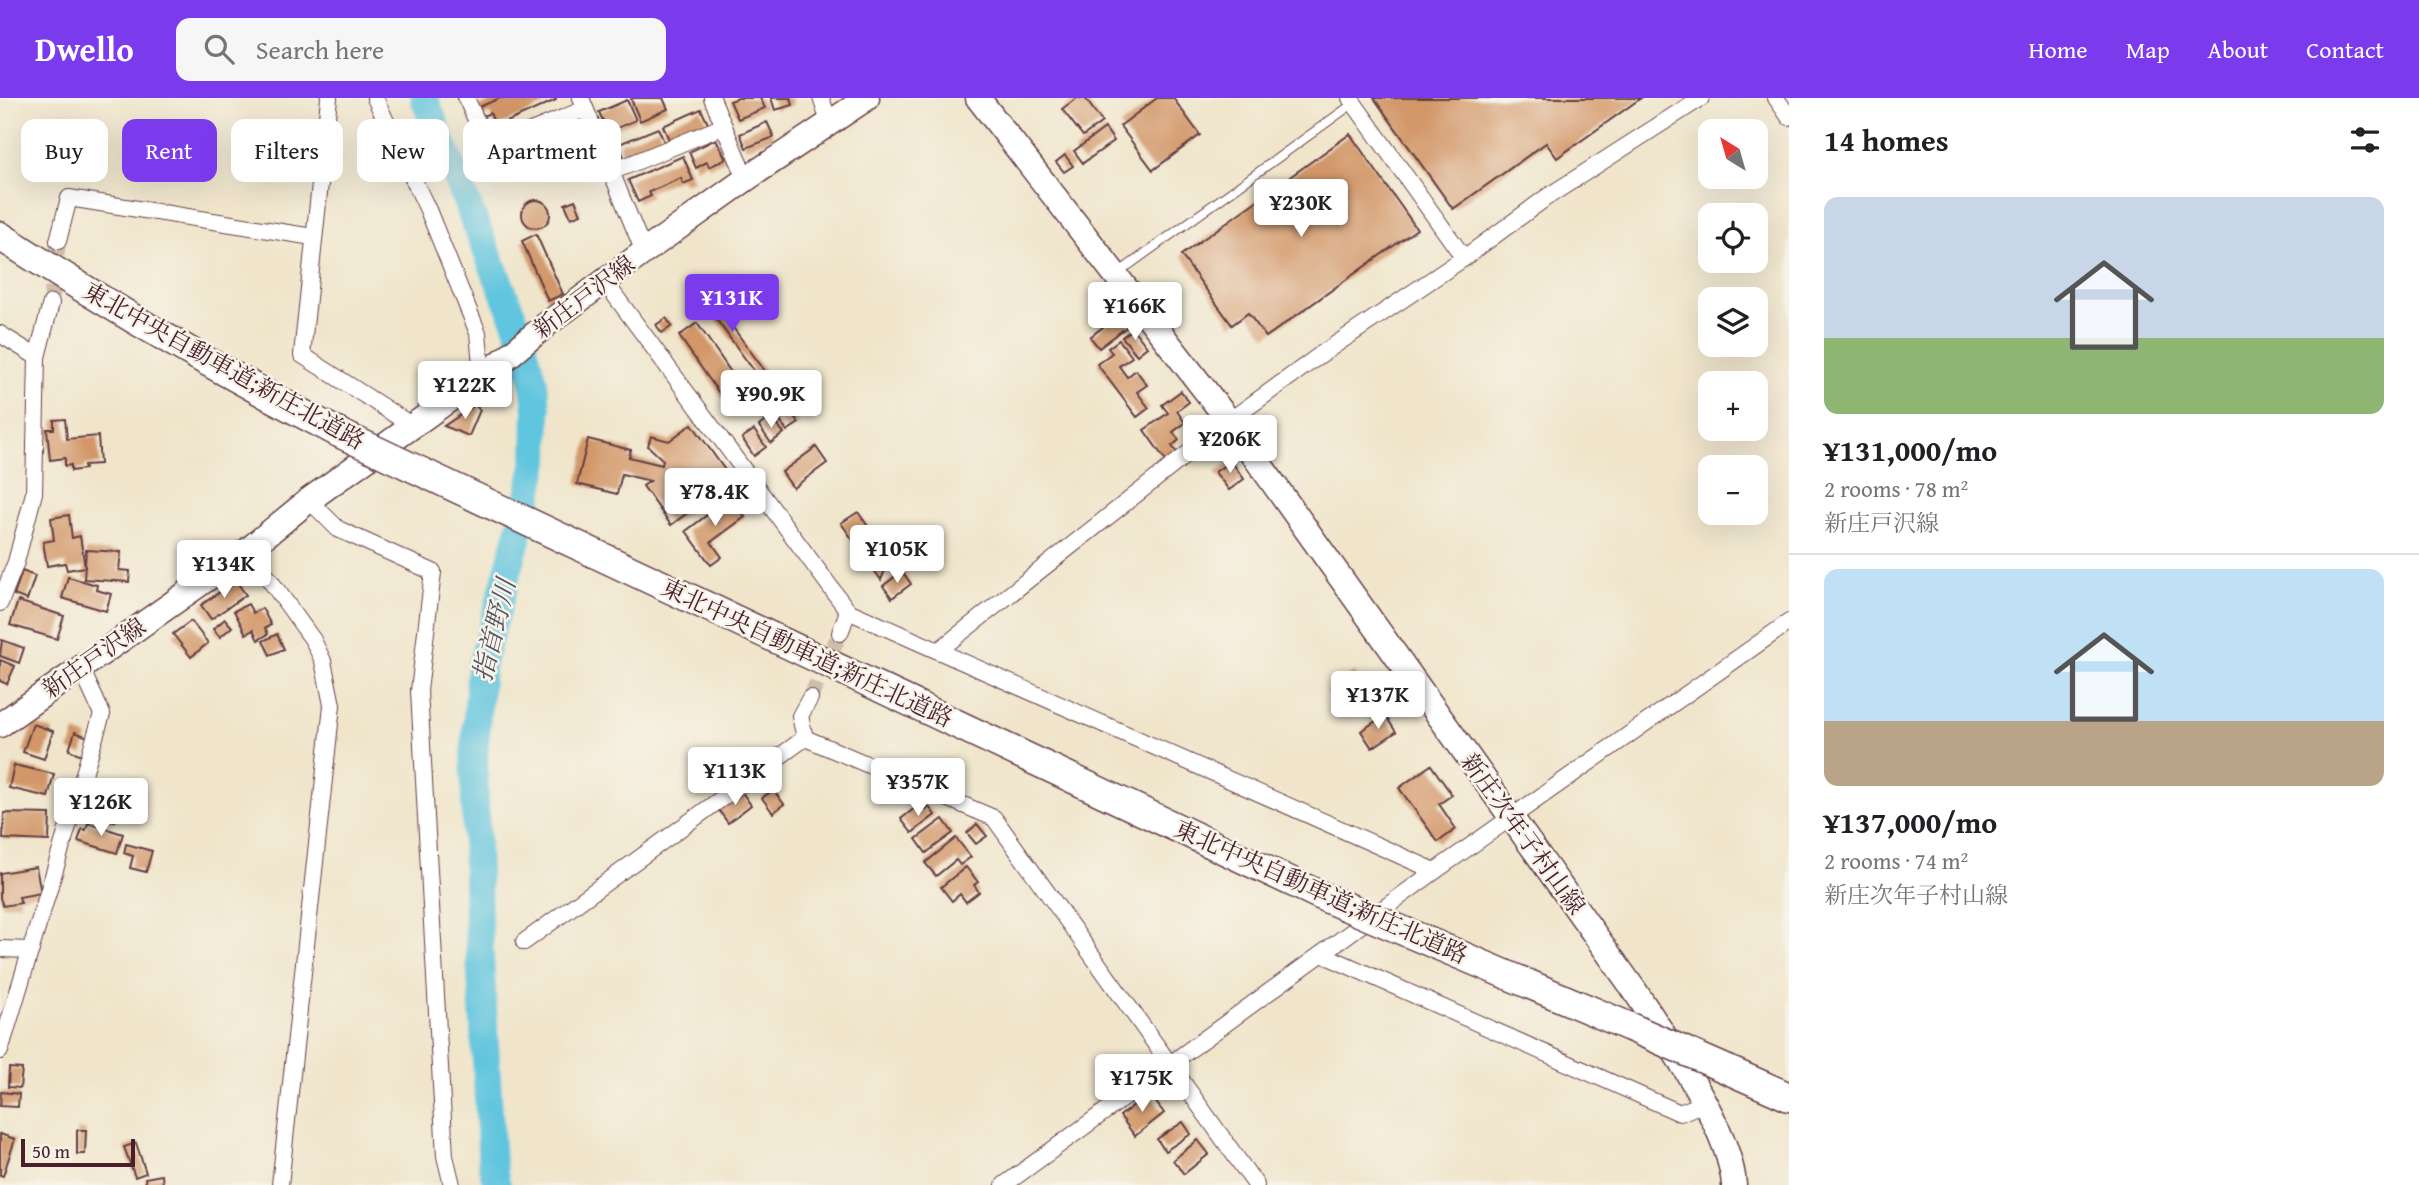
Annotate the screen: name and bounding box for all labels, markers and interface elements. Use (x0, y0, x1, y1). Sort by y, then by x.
search box (176, 18, 666, 81)
text: Dwello (35, 25, 134, 73)
icon: search (200, 30, 238, 68)
text: Search here (256, 30, 384, 69)
text: Home (2029, 32, 2088, 67)
text: Map (2126, 32, 2170, 67)
text: About (2208, 32, 2268, 67)
text: Contact (2306, 32, 2384, 67)
text: 14 homes (1824, 118, 1949, 162)
chip: Buy (21, 119, 108, 182)
chip: Rent (122, 119, 217, 182)
chip: Filters (231, 119, 343, 182)
chip: New (357, 119, 449, 182)
chip: Apartment (463, 119, 621, 182)
north arrow (1698, 119, 1768, 189)
map controls (1698, 119, 1768, 525)
icon: filters (2346, 121, 2384, 159)
pin: ¥230K (1252, 180, 1350, 239)
text: ¥230K (1270, 185, 1332, 218)
button: locate (1698, 203, 1768, 273)
icon: home (2041, 242, 2167, 368)
street label: 新庄戸沢線 (525, 247, 642, 347)
street label: 東北中央自動車道;新庄北道路 (77, 273, 372, 458)
pin: ¥131K (683, 274, 781, 334)
text: ¥131K (701, 280, 763, 313)
pin: ¥166K (1086, 282, 1184, 342)
button: layers (1698, 287, 1768, 357)
text: ¥166K (1104, 288, 1166, 321)
pin: ¥122K (416, 362, 514, 421)
text: ¥122K (434, 367, 496, 400)
pin: ¥90.9K (714, 370, 828, 430)
button: + (1698, 371, 1768, 441)
text: ¥90.9K (737, 376, 805, 409)
pin: ¥206K (1181, 416, 1279, 475)
text: ¥206K (1199, 421, 1261, 454)
text: ¥131,000/mo (1824, 428, 1997, 472)
button: − (1698, 455, 1768, 525)
pin: ¥78.4K (658, 468, 772, 528)
text: 2 rooms · 78 m² (1824, 472, 1968, 505)
text: ¥78.4K (681, 474, 749, 507)
text: 新庄戸沢線 (1824, 506, 1939, 539)
pin: ¥105K (848, 526, 946, 585)
text: ¥105K (866, 531, 928, 564)
pin: ¥134K (175, 540, 273, 600)
text: ¥134K (193, 546, 255, 579)
street label: 東北中央自動車道;新庄北道路 (656, 570, 959, 736)
water label: 指首野川 (462, 572, 526, 685)
street label: 新庄戸沢線 (35, 609, 153, 706)
icon: home (2041, 614, 2167, 740)
pin: ¥137K (1329, 672, 1427, 731)
text: ¥137K (1347, 677, 1409, 710)
street label: 新庄次年子村山線 (1453, 746, 1594, 922)
pin: ¥113K (686, 748, 784, 807)
text: ¥113K (704, 753, 766, 786)
pin: ¥357K (869, 758, 967, 818)
text: ¥357K (887, 764, 949, 797)
pin: ¥126K (52, 778, 150, 838)
text: ¥126K (70, 784, 132, 817)
text: ¥137,000/mo (1824, 800, 1997, 844)
street label: 東北中央自動車道;新庄北道路 (1169, 811, 1473, 972)
text: 2 rooms · 74 m² (1824, 844, 1968, 877)
text: 新庄次年子村山線 (1824, 878, 2008, 911)
pin: ¥175K (1093, 1054, 1191, 1114)
text: ¥175K (1111, 1060, 1173, 1093)
scale bar (21, 1136, 135, 1168)
text: 50 m (32, 1137, 70, 1165)

